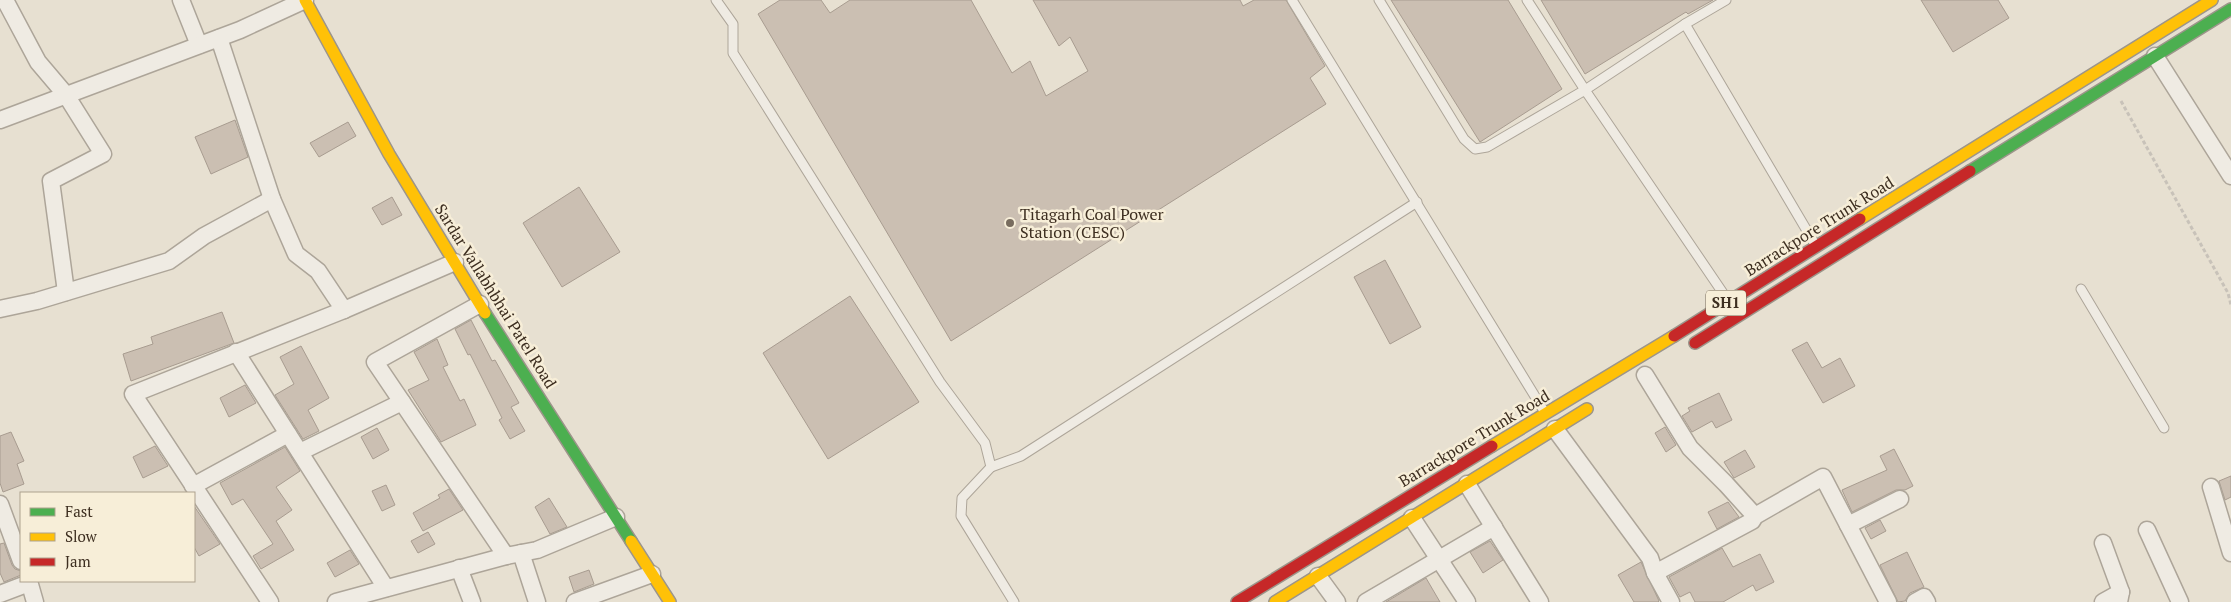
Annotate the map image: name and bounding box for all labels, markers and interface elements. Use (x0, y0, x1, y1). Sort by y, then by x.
street label: Barrackpore Trunk Road (1740, 171, 1898, 281)
street label: Sardar Vallabhbhai Patel Road (430, 200, 562, 393)
place label: Titagarh Coal Power Station (CESC) (1020, 203, 1164, 243)
marker: Titagarh Coal Power Station (CESC) (1004, 217, 1016, 229)
road number: SH1 (1706, 290, 1746, 316)
street label: Barrackpore Trunk Road (1395, 384, 1554, 492)
legend (20, 492, 195, 582)
text: Fast (65, 501, 93, 521)
text: Slow (65, 526, 98, 546)
text: Jam (65, 551, 91, 571)

